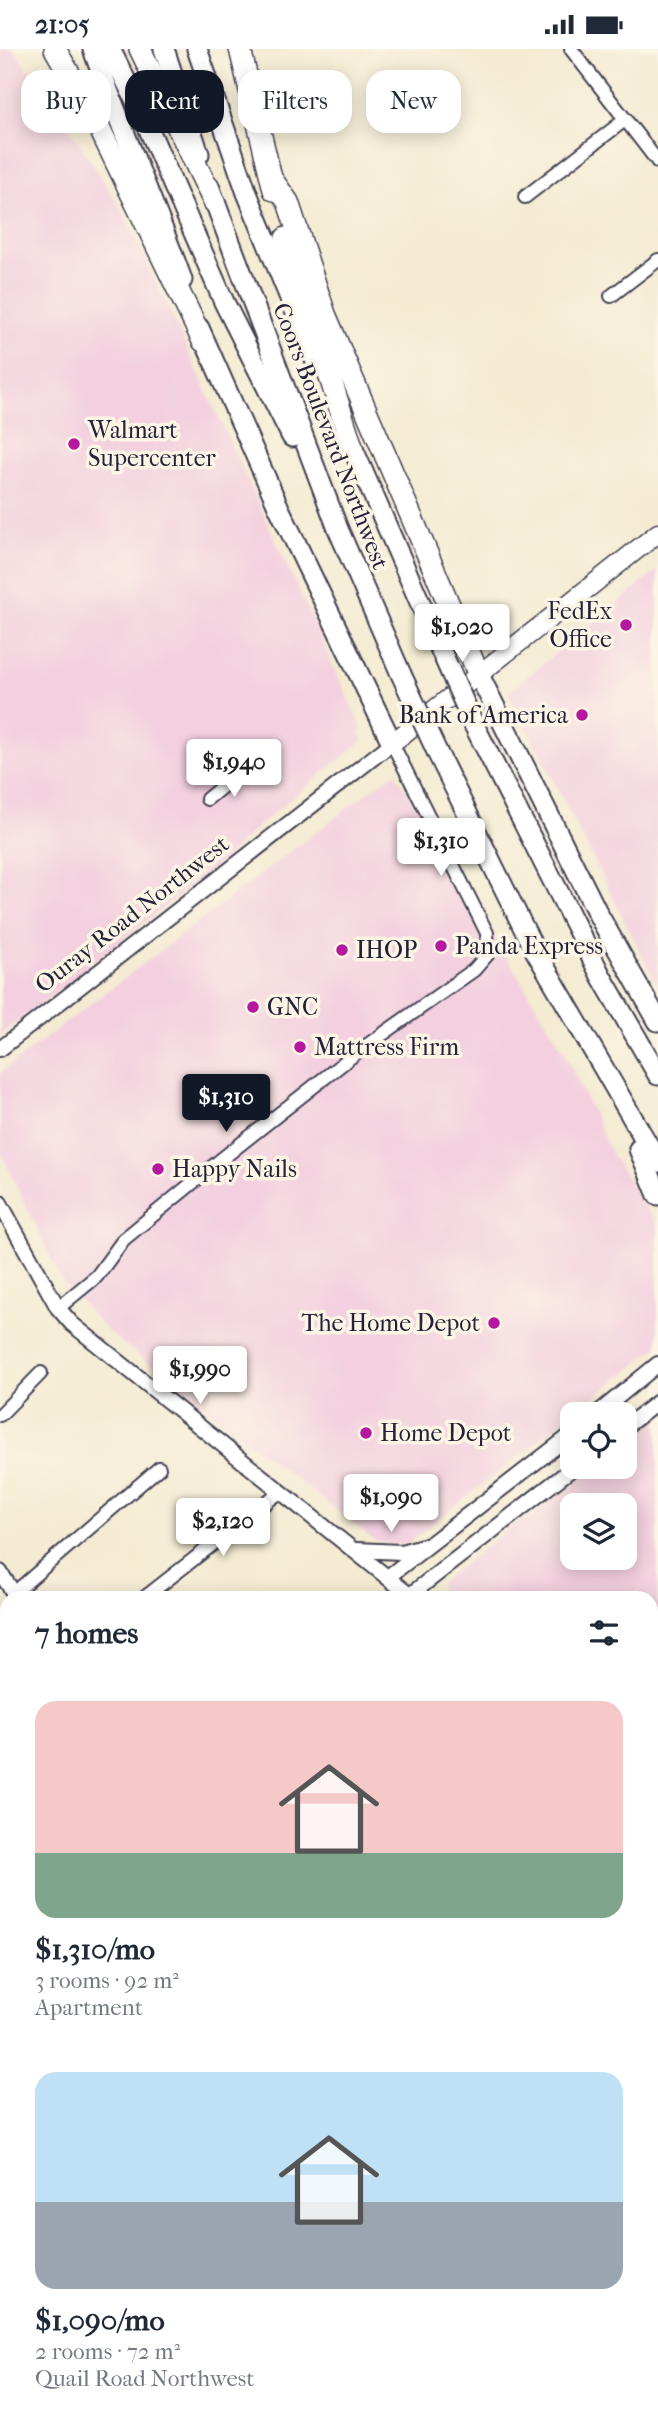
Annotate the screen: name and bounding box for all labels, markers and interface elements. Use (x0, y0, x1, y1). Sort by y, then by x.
text: 21:05 (35, 9, 90, 40)
chip: Buy (21, 70, 111, 133)
chip: Rent (125, 70, 224, 133)
chip: Filters (238, 70, 352, 133)
chip: New (366, 70, 461, 133)
street label: Coors Boulevard Northwest (267, 299, 395, 574)
place label: Walmart Supercenter (87, 416, 217, 472)
marker: Walmart Supercenter (66, 436, 82, 452)
place label: FedEx Office (547, 597, 612, 653)
pin: $1,020 (405, 605, 519, 664)
text: $1,020 (431, 613, 493, 640)
marker: FedEx Office (618, 617, 634, 633)
place label: Bank of America (399, 701, 569, 729)
marker: Bank of America (574, 707, 590, 723)
pin: $1,940 (177, 739, 291, 799)
text: $1,940 (202, 748, 266, 775)
pin: $1,310 (384, 819, 498, 878)
text: $1,310 (413, 827, 469, 854)
street label: Ouray Road Northwest (29, 829, 235, 998)
place label: Panda Express (455, 932, 603, 960)
place label: IHOP (356, 936, 417, 964)
marker: Panda Express (433, 938, 449, 954)
marker: IHOP (334, 942, 350, 958)
place label: GNC (267, 993, 318, 1021)
marker: GNC (245, 999, 261, 1015)
place label: Mattress Firm (314, 1033, 459, 1061)
marker: Mattress Firm (292, 1039, 308, 1055)
pin: $1,310 (169, 1075, 283, 1134)
text: $1,310 (198, 1083, 254, 1110)
place label: Happy Nails (172, 1155, 297, 1183)
marker: Happy Nails (150, 1161, 166, 1177)
place label: The Home Depot (302, 1309, 480, 1337)
marker: The Home Depot (486, 1315, 502, 1331)
pin: $1,990 (143, 1347, 257, 1406)
text: $1,990 (169, 1355, 231, 1382)
map controls (560, 1402, 637, 1570)
button: locate (560, 1402, 637, 1479)
place label: Home Depot (380, 1419, 512, 1447)
marker: Home Depot (358, 1425, 374, 1441)
pin: $1,090 (334, 1475, 448, 1534)
text: $1,090 (359, 1483, 423, 1510)
button: layers (560, 1493, 637, 1570)
pin: $2,120 (166, 1499, 280, 1558)
text: $2,120 (192, 1507, 254, 1534)
icon: filters (585, 1614, 623, 1652)
text: 7 homes (35, 1616, 138, 1651)
icon: home (266, 1746, 392, 1872)
text: $1,310/mo (35, 1932, 155, 1967)
text: 3 rooms · 92 m² (35, 1967, 179, 1994)
text: Apartment (35, 1994, 143, 2021)
icon: home (266, 2117, 392, 2243)
text: $1,090/mo (35, 2303, 165, 2338)
text: 2 rooms · 72 m² (35, 2338, 180, 2365)
text: Quail Road Northwest (35, 2365, 254, 2392)

